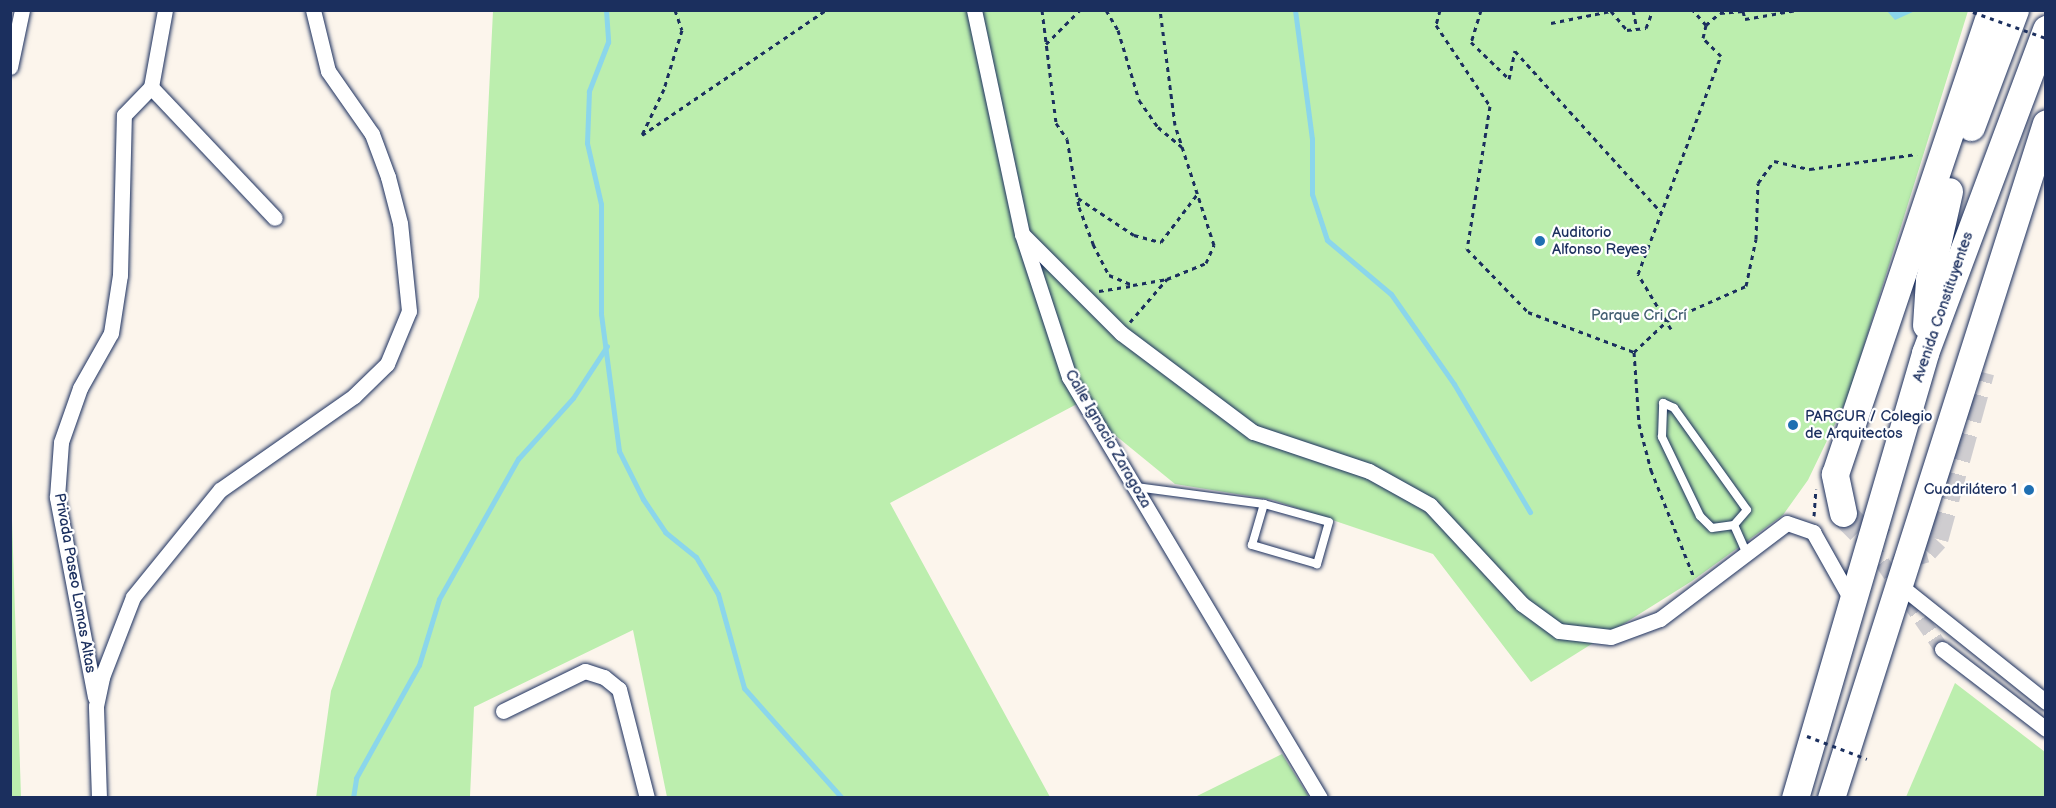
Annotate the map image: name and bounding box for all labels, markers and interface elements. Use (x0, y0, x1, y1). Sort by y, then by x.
place label: Auditorio Alfonso Reyes (1552, 223, 1647, 258)
street label: Avenida Constituyentes (1909, 230, 1977, 384)
marker: Auditorio Alfonso Reyes (1533, 234, 1547, 248)
park label: Parque Cri Crí (1591, 307, 1687, 325)
street label: Calle Ignacio Zaragoza (1061, 367, 1155, 511)
place label: PARCUR / Colegio de Arquitectos (1805, 407, 1932, 442)
marker: PARCUR / Colegio de Arquitectos (1786, 418, 1800, 432)
place label: Cuadrilátero 1 (1924, 481, 2017, 499)
marker: Cuadrilátero 1 (2022, 483, 2036, 497)
street label: Privada Paseo Lomas Altas (50, 492, 100, 674)

